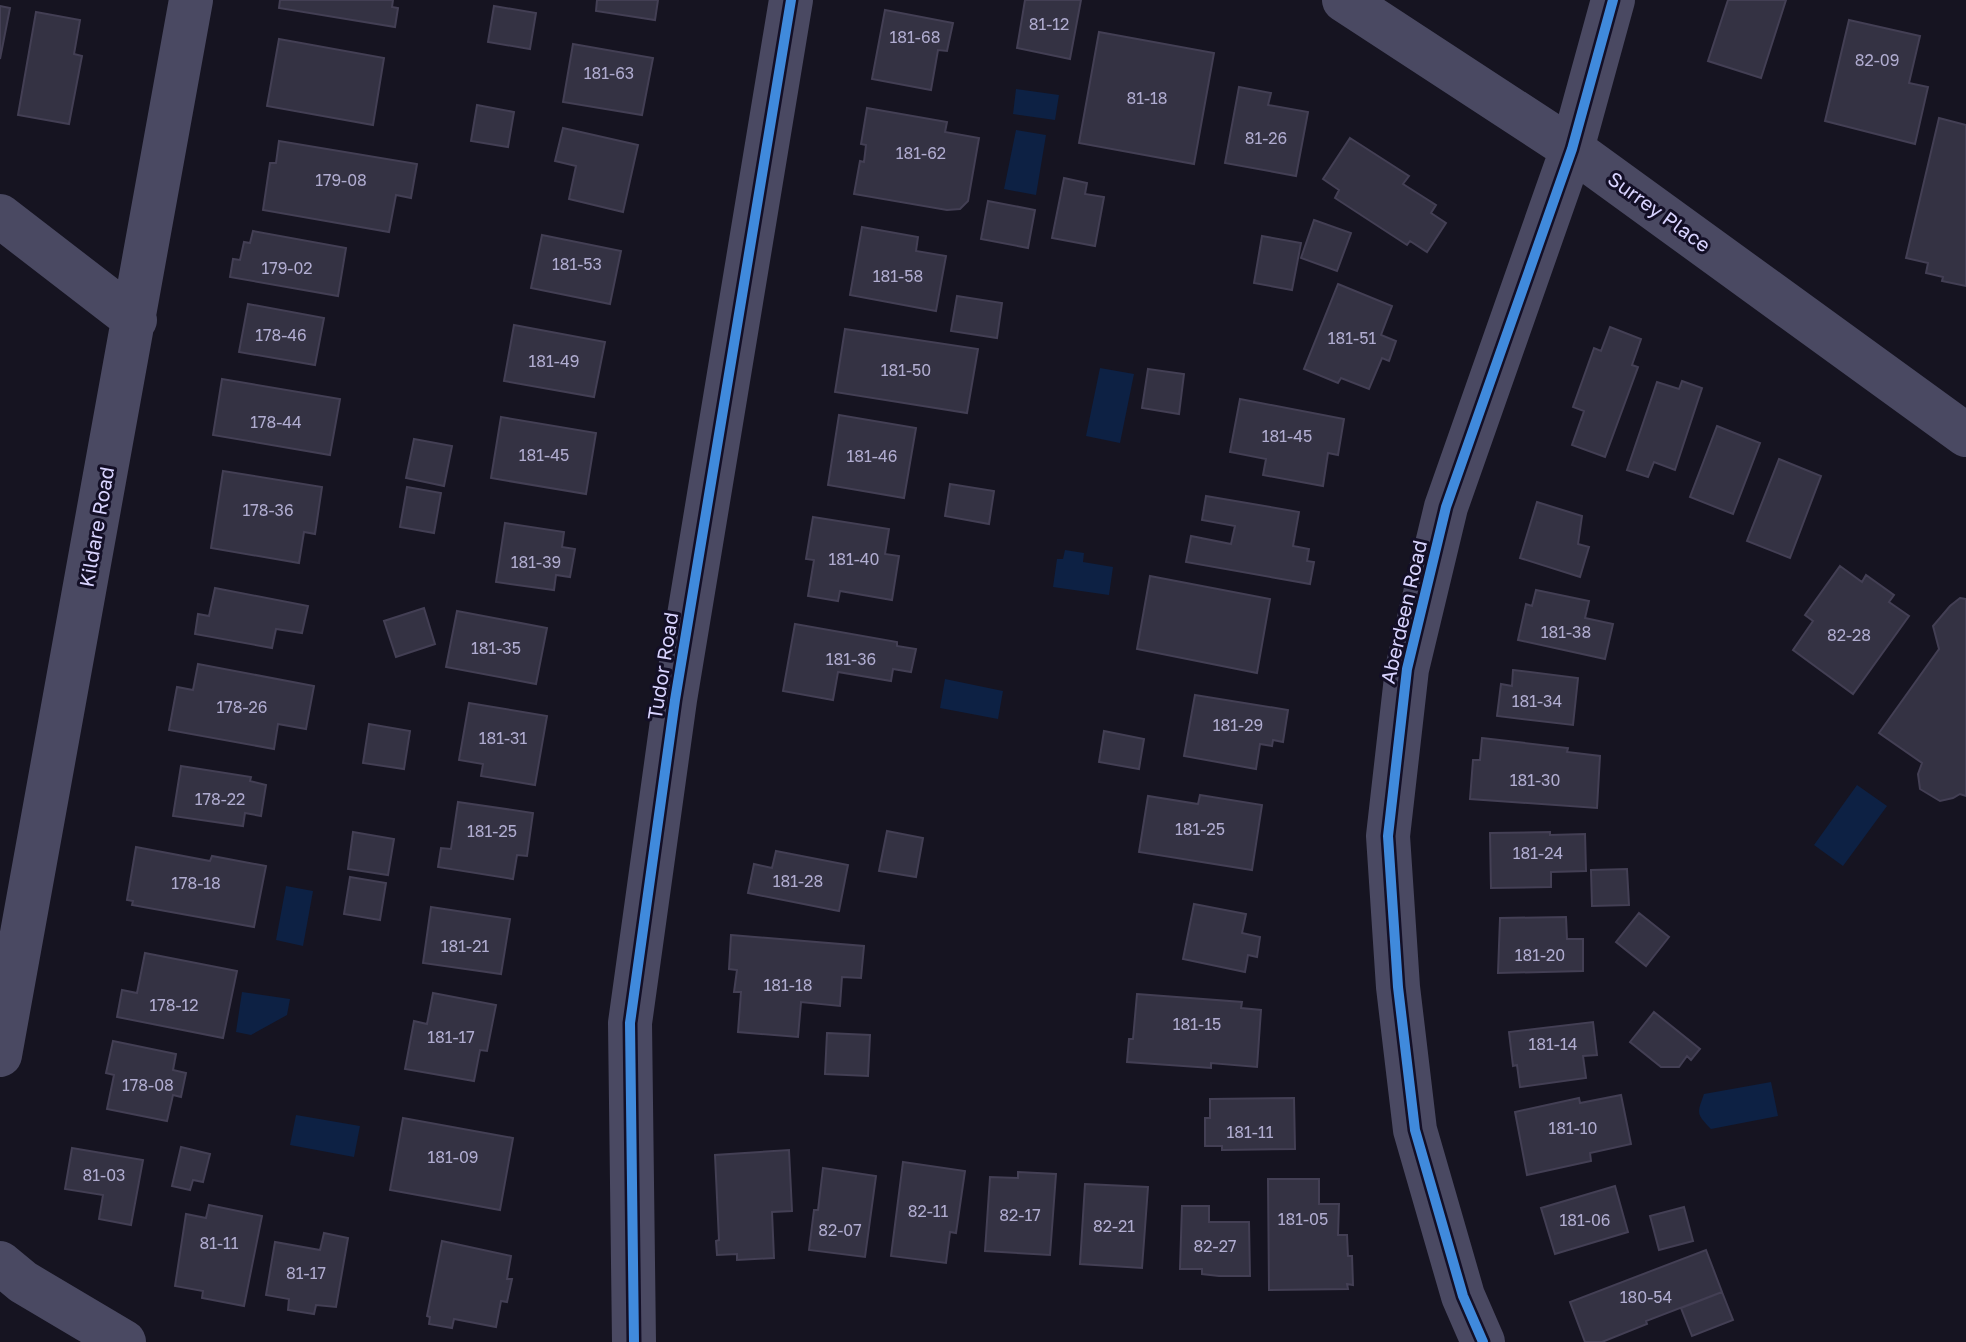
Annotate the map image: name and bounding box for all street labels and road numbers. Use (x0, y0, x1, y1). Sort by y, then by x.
street label: Surrey Place (1604, 166, 1716, 256)
street label: Kildare Road (74, 465, 118, 589)
street label: Aberdeen Road (1375, 538, 1431, 686)
street label: Tudor Road (642, 610, 682, 721)

